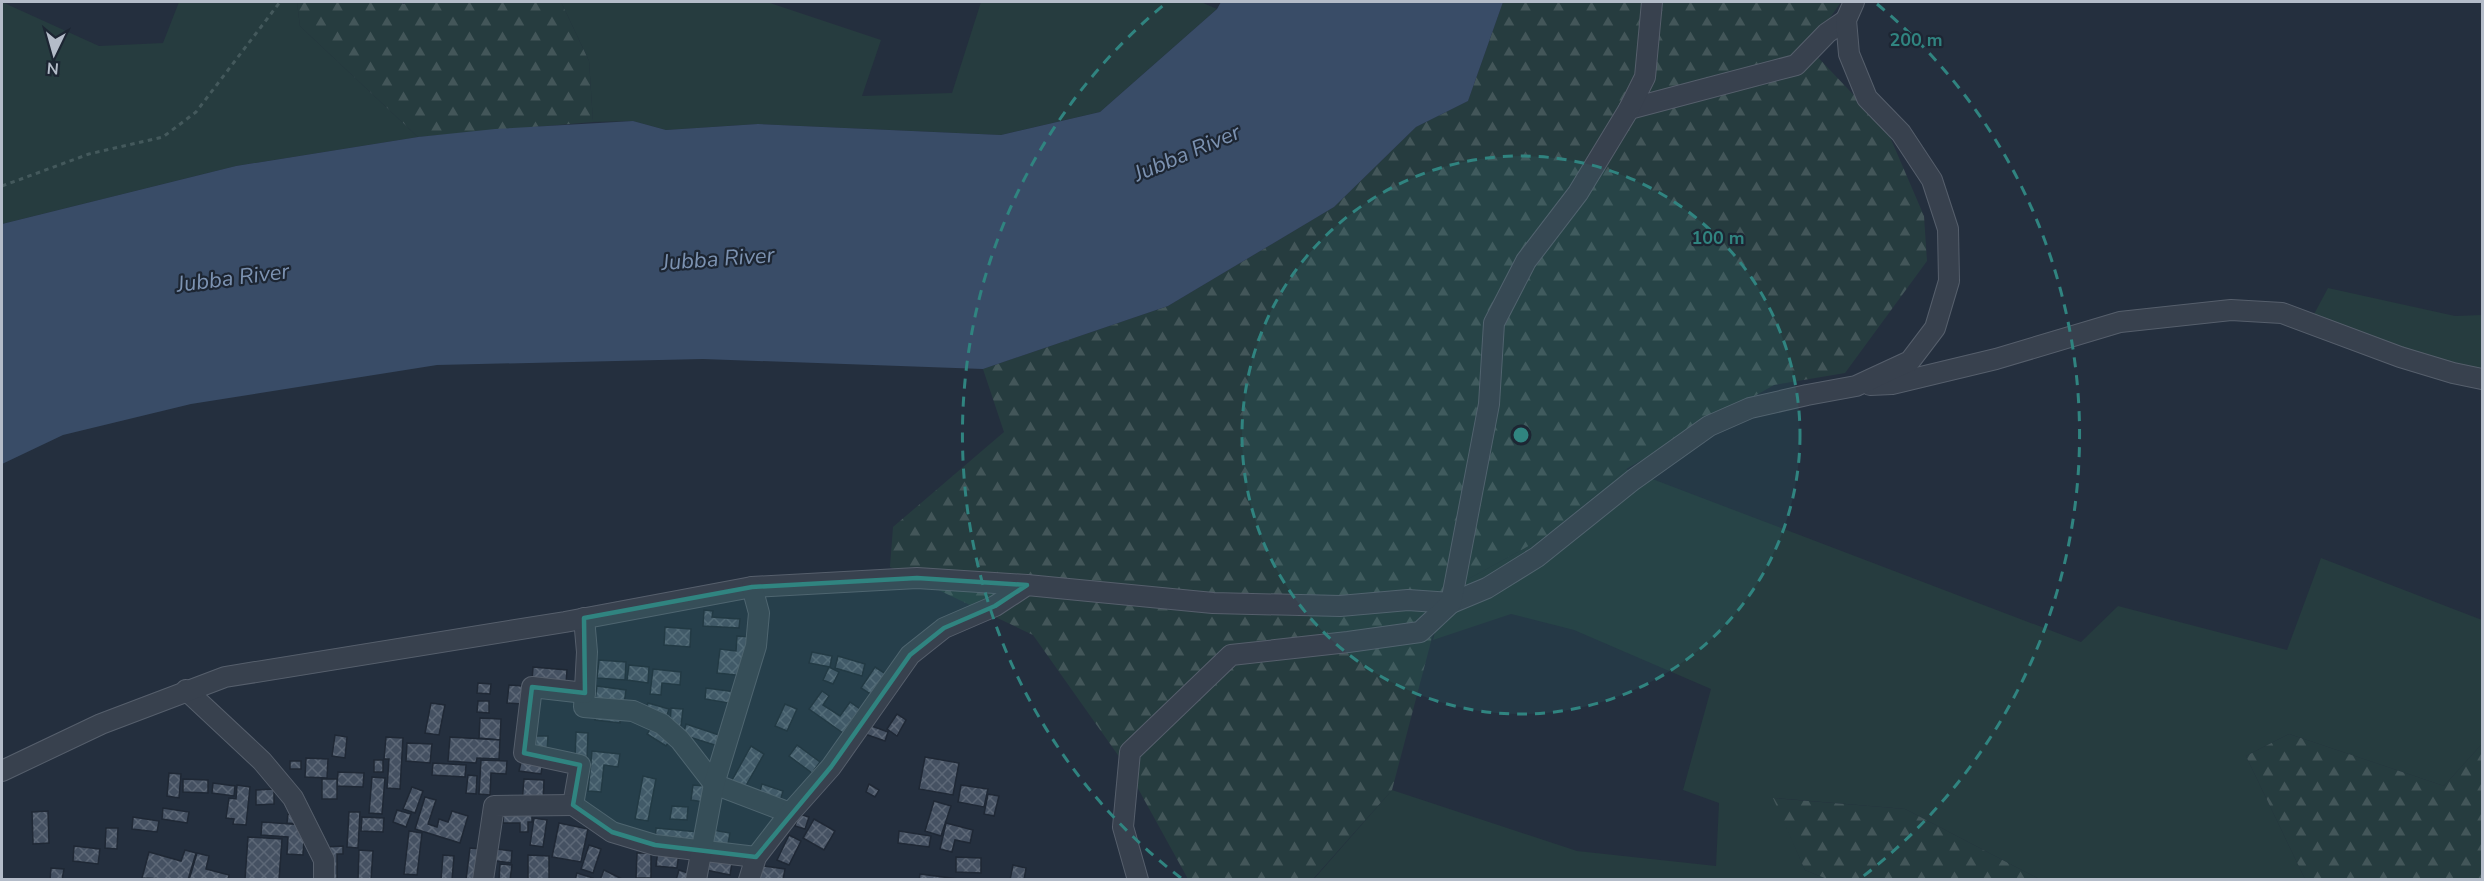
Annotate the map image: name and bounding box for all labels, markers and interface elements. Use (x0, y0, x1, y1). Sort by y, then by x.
north arrow (24, 24, 84, 84)
text: 200 m (1889, 28, 1943, 52)
text: N (46, 56, 60, 79)
water label: Jubba River (1128, 117, 1246, 189)
text: 100 m (1691, 226, 1745, 250)
water label: Jubba River (660, 240, 777, 278)
water label: Jubba River (174, 256, 292, 300)
centre of rings (1511, 425, 1531, 445)

